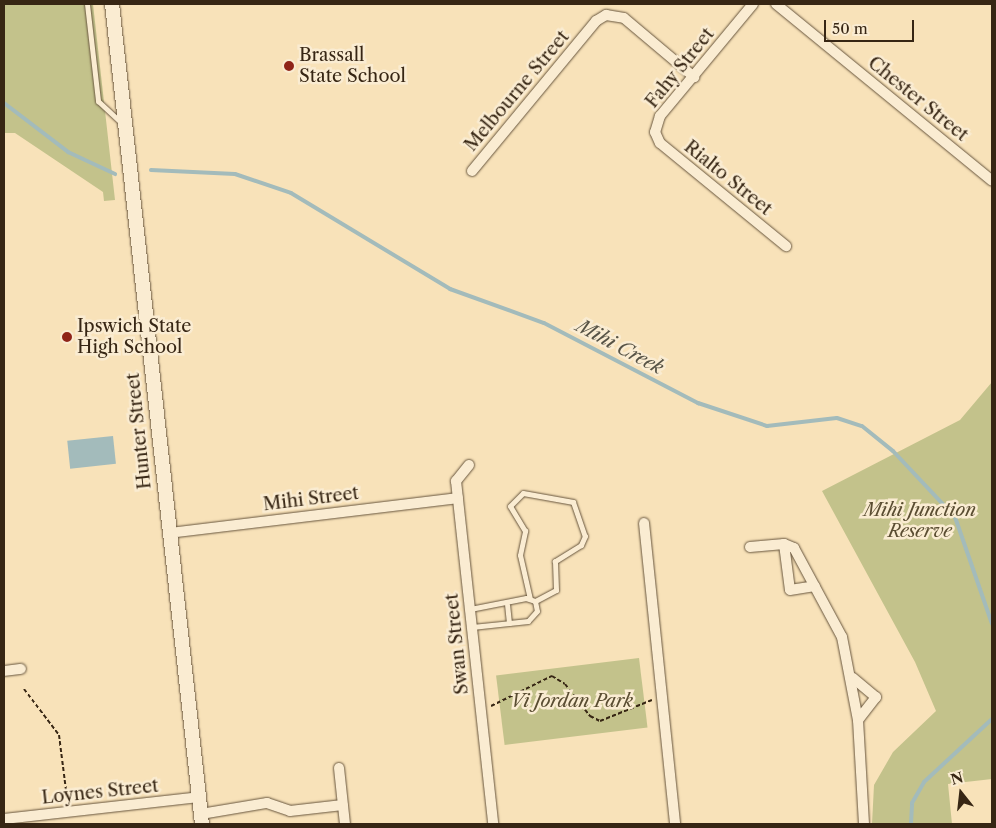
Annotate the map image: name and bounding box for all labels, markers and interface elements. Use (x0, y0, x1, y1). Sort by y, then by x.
scale bar (826, 10, 916, 42)
text: 50 m (832, 19, 868, 38)
street label: Fahy Street (641, 23, 719, 113)
street label: Melbourne Street (460, 26, 574, 156)
place label: Brassall State School (299, 45, 406, 88)
street label: Chester Street (863, 52, 973, 146)
marker: Brassall State School (283, 60, 295, 72)
street label: Rialto Street (680, 136, 776, 220)
water label: Mihi Creek (573, 315, 667, 379)
place label: Ipswich State High School (77, 316, 191, 358)
marker: Ipswich State High School (61, 331, 73, 343)
street label: Hunter Street (122, 372, 156, 490)
street label: Mihi Street (262, 482, 360, 516)
park label: Mihi Junction Reserve (864, 500, 976, 542)
street label: Swan Street (441, 592, 473, 696)
park label: Vi Jordan Park (511, 690, 633, 712)
north arrow (936, 768, 986, 818)
text: N (949, 768, 965, 789)
street label: Loynes Street (41, 775, 159, 809)

